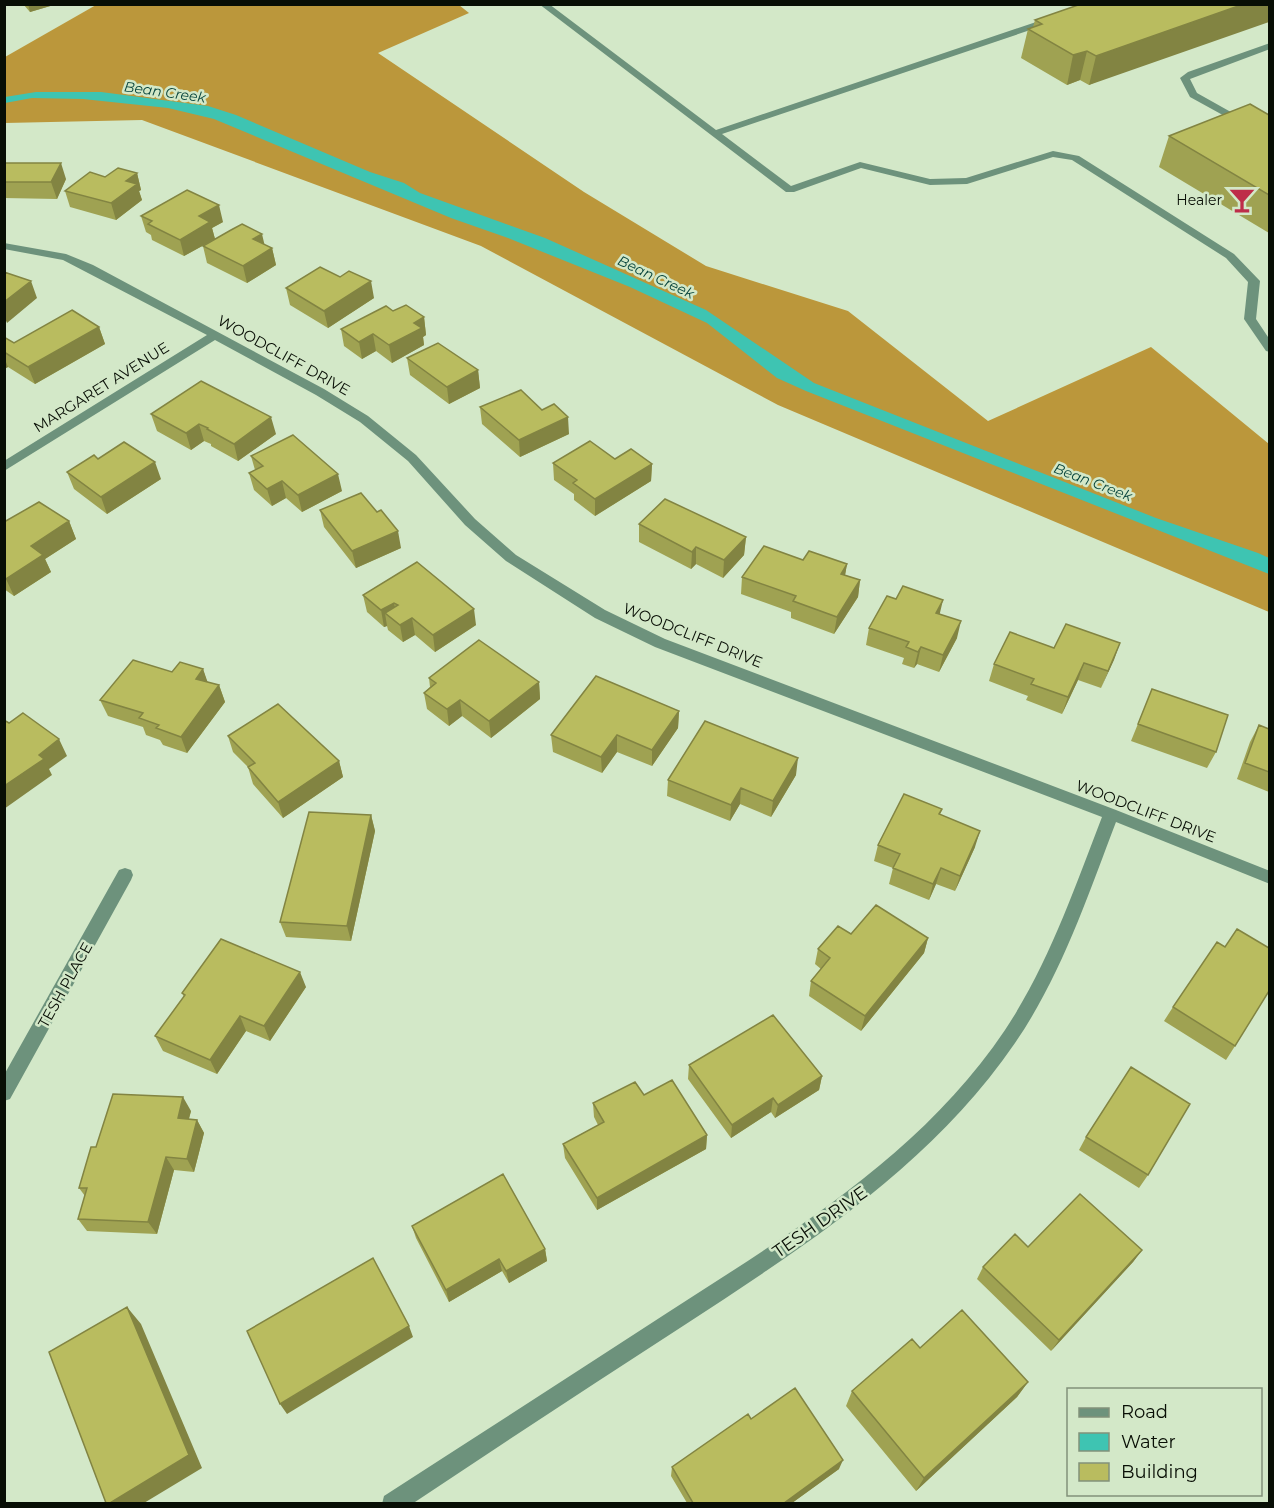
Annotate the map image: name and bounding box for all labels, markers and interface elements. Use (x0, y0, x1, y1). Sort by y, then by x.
water label: Bean Creek (123, 77, 208, 107)
bar icon: Healer (1227, 185, 1257, 215)
place label: Healer (1176, 191, 1222, 209)
water label: Bean Creek (615, 251, 698, 303)
street label: WOODCLIFF DRIVE (214, 311, 354, 399)
street label: MARGARET AVENUE (30, 338, 172, 436)
water label: Bean Creek (1051, 459, 1135, 505)
street label: WOODCLIFF DRIVE (621, 598, 765, 672)
street label: WOODCLIFF DRIVE (1073, 775, 1219, 847)
street label: TESH PLACE (34, 939, 96, 1031)
street label: TESH DRIVE (769, 1181, 871, 1263)
legend (1067, 1388, 1262, 1496)
text: Road (1121, 1401, 1168, 1423)
text: Water (1121, 1431, 1176, 1453)
text: Building (1121, 1461, 1198, 1483)

